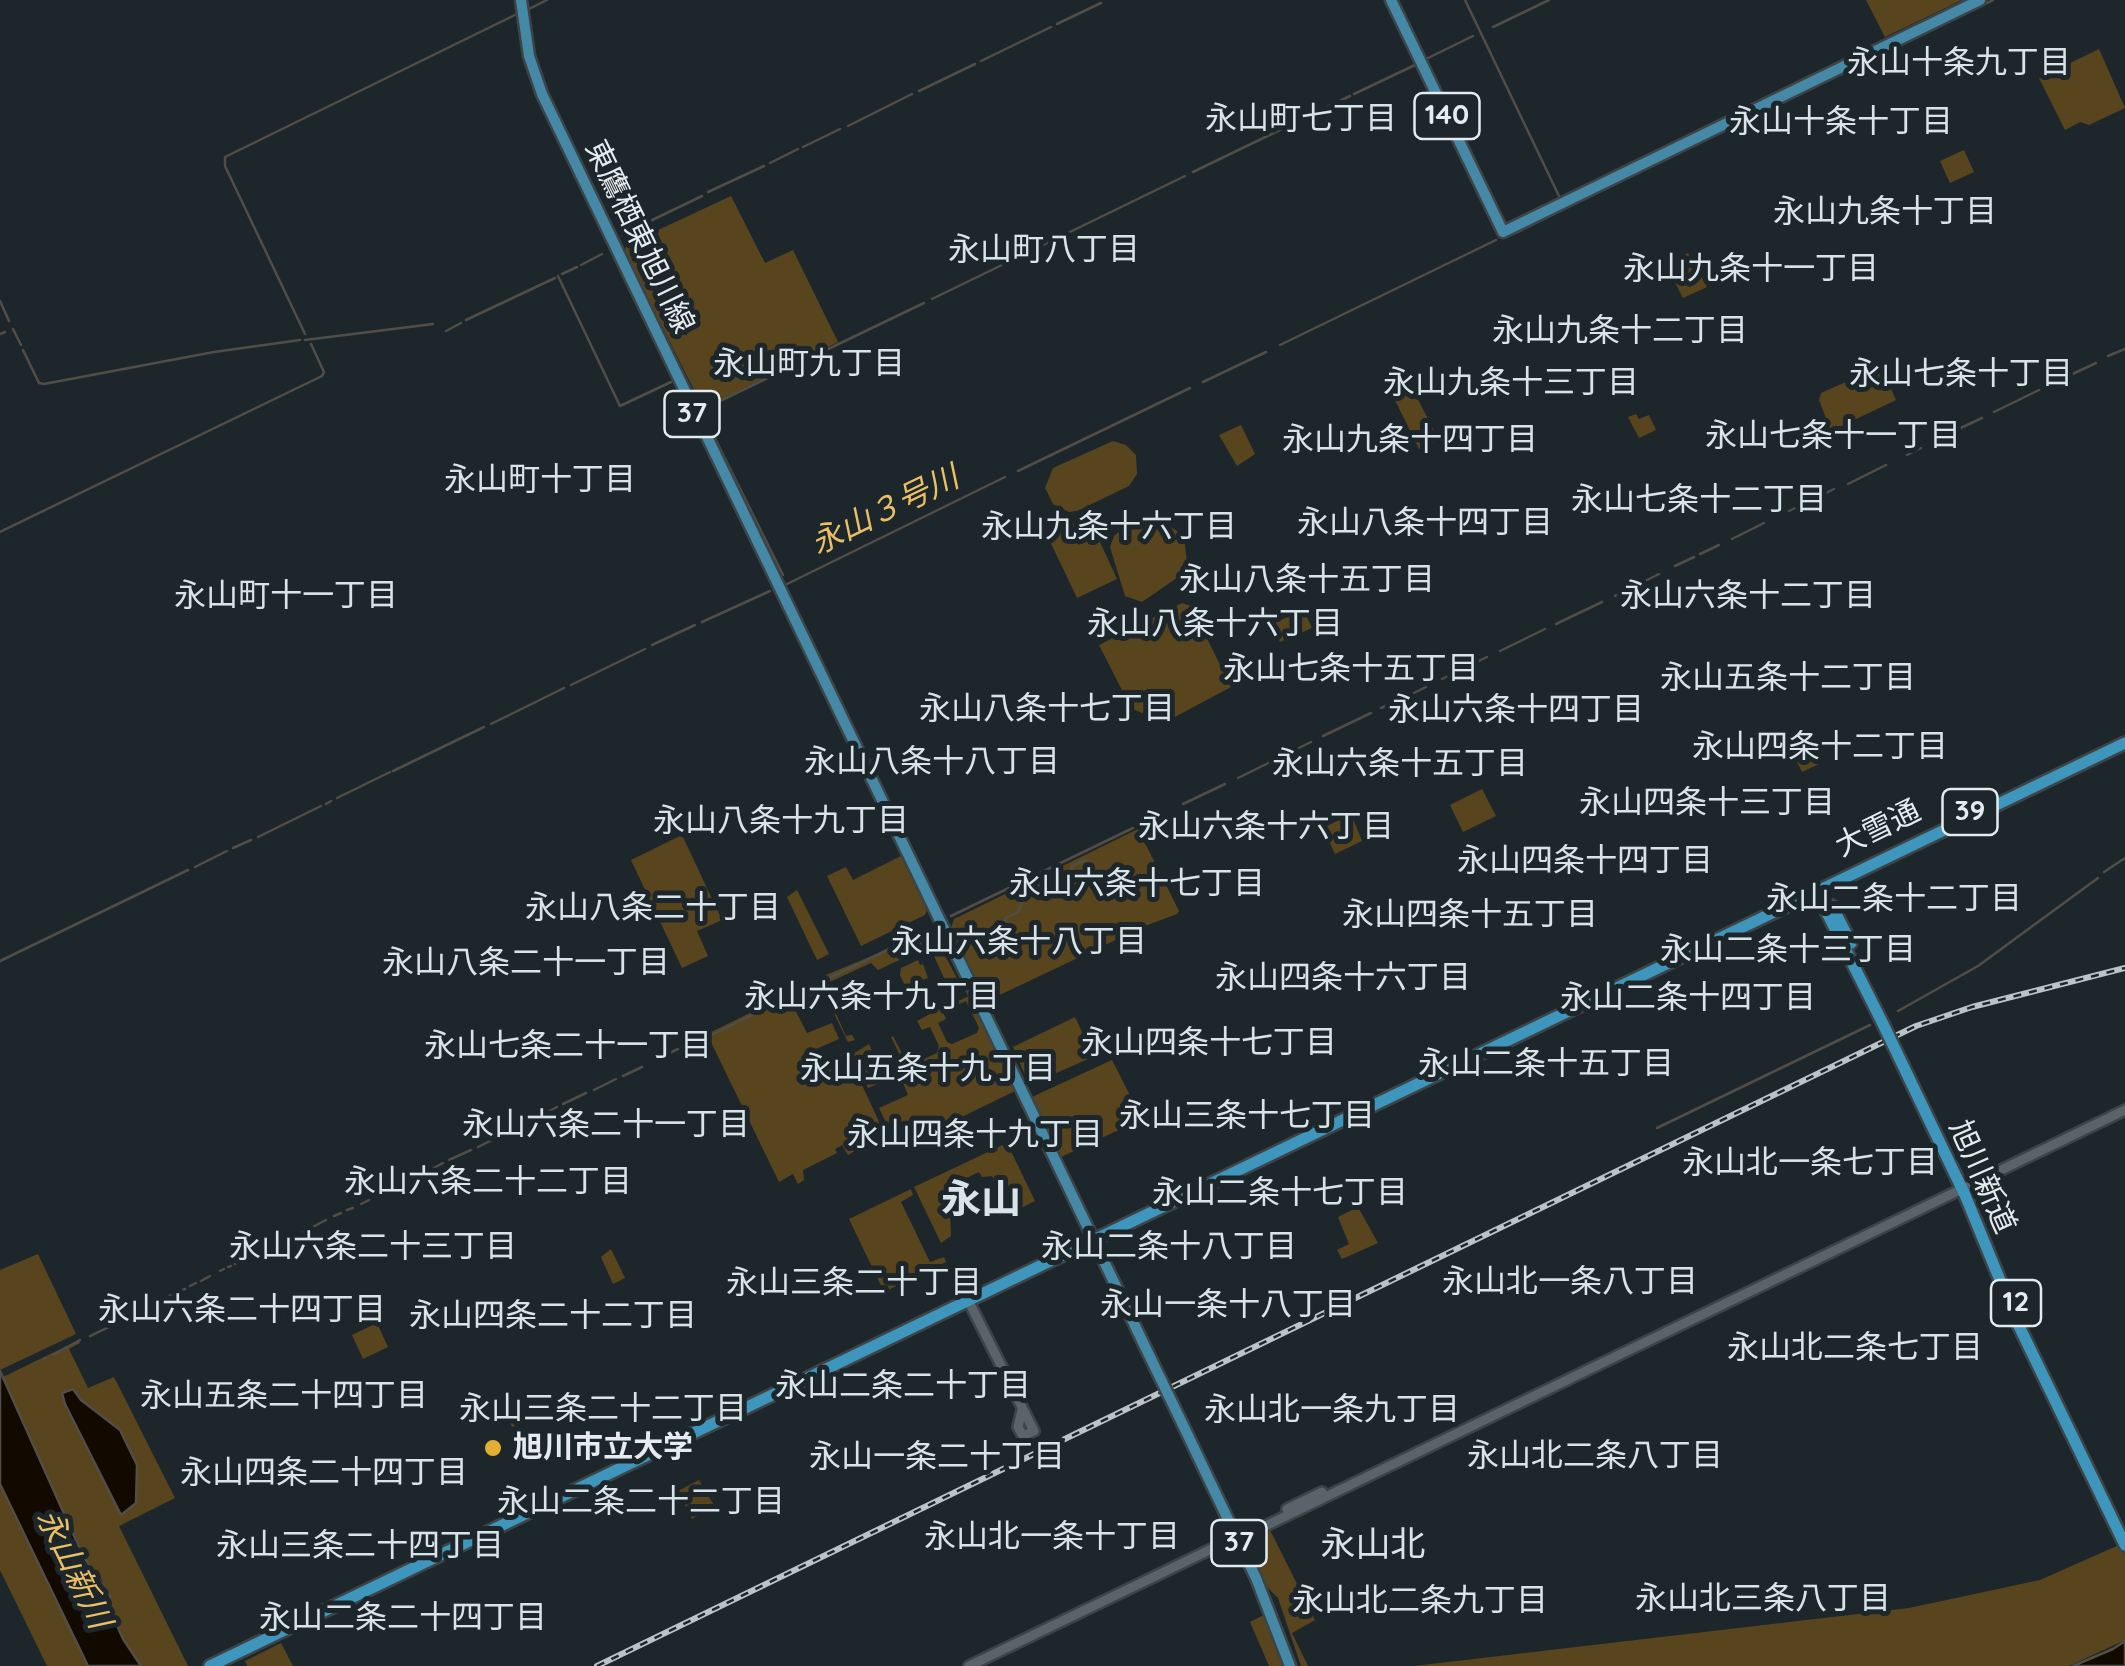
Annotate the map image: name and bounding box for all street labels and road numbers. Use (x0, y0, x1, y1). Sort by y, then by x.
road number: 140 (1414, 93, 1480, 139)
street label: 東鷹栖東旭川線 (577, 135, 701, 339)
road number: 37 (664, 391, 720, 437)
road number: 39 (1942, 789, 1998, 835)
street label: 大雪通 (1830, 793, 1926, 865)
street label: 旭川新道 (1941, 1115, 2023, 1239)
road number: 12 (1991, 1280, 2041, 1326)
road number: 37 (1212, 1520, 1266, 1566)

